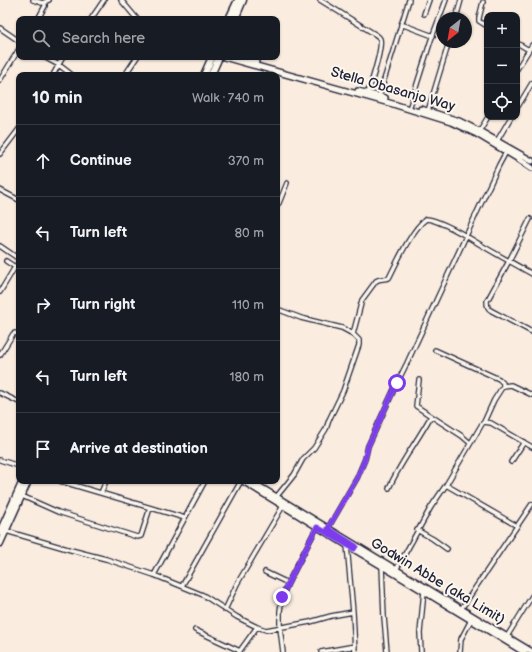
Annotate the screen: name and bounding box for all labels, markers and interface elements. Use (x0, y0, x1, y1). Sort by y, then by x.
north arrow (436, 12, 472, 48)
map controls (484, 12, 520, 120)
button: + (484, 12, 520, 48)
search box (16, 16, 280, 60)
icon: search (30, 27, 52, 49)
text: Search here (62, 29, 145, 48)
button: − (484, 48, 520, 84)
street label: Stella Obasanjo Way (329, 63, 458, 115)
button: locate (484, 84, 520, 120)
text: 10 min (32, 88, 83, 108)
text: Walk · 740 m (192, 90, 264, 106)
icon: ahead (32, 150, 54, 172)
text: Continue (70, 151, 132, 170)
text: 370 m (228, 153, 264, 169)
icon: left (32, 222, 54, 244)
text: Turn left (70, 223, 127, 242)
text: 80 m (235, 225, 264, 241)
icon: right (32, 294, 54, 316)
text: Turn right (70, 295, 135, 314)
text: 110 m (232, 297, 264, 313)
icon: left (32, 366, 54, 388)
text: Turn left (70, 367, 127, 386)
text: 180 m (229, 369, 264, 385)
route start (388, 374, 406, 392)
icon: arrive (32, 438, 54, 460)
text: Arrive at destination (70, 439, 208, 458)
street label: Godwin Abbe (aka Limit) (368, 534, 508, 628)
route end (273, 588, 291, 606)

